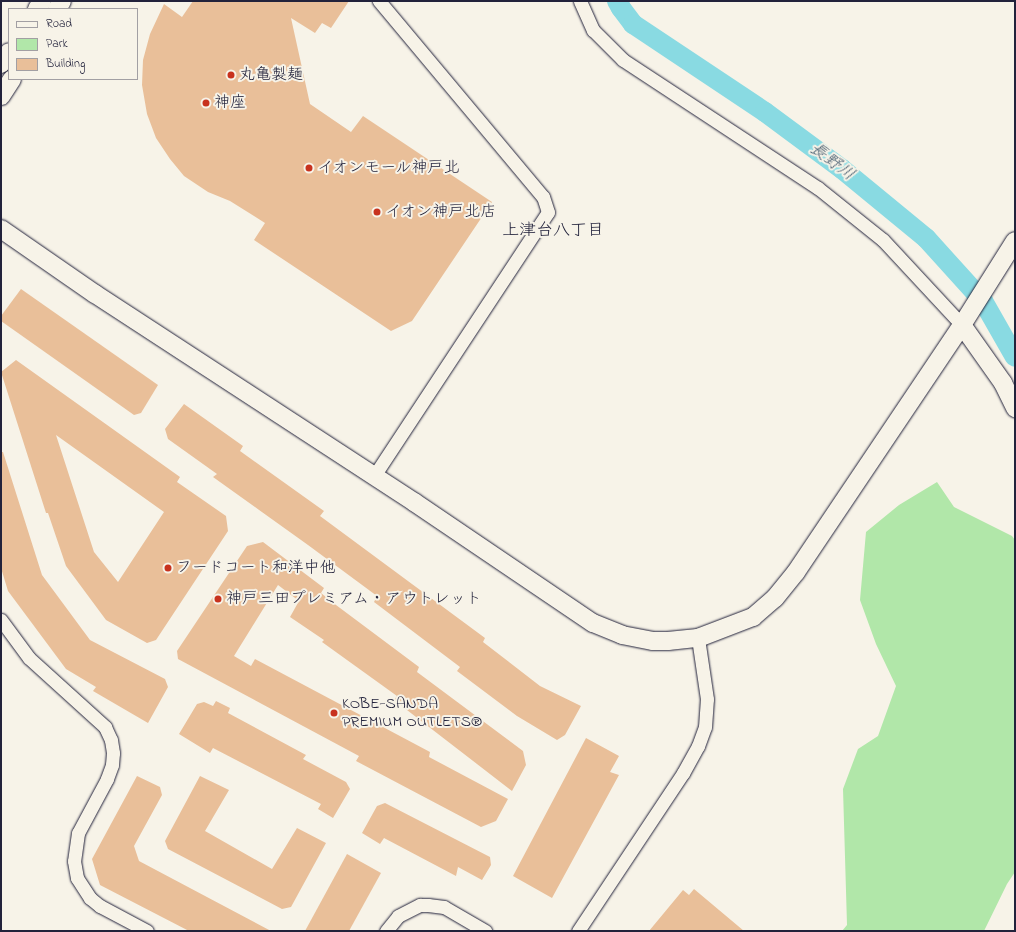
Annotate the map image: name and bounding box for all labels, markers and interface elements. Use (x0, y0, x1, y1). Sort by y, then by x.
legend (8, 8, 138, 80)
text: Road (46, 15, 72, 33)
text: Park (46, 35, 68, 53)
text: Building (46, 55, 85, 73)
place label: 丸亀製麺 (239, 65, 303, 85)
marker: 丸亀製麺 (226, 70, 236, 80)
place label: 神座 (214, 93, 246, 113)
marker: 神座 (201, 98, 211, 108)
water label: 長野川 (805, 139, 859, 185)
place label: イオンモール神戸北 (317, 158, 461, 178)
marker: イオンモール神戸北 (304, 163, 314, 173)
place label: イオン神戸北店 (385, 202, 497, 222)
marker: イオン神戸北店 (372, 207, 382, 217)
district label: 上津台八丁目 (502, 221, 604, 241)
place label: フードコート和洋中他 (176, 558, 336, 578)
marker: フードコート和洋中他 (163, 563, 173, 573)
place label: 神戸三田プレミアム・アウトレット (226, 589, 482, 609)
marker: 神戸三田プレミアム・アウトレット (213, 594, 223, 604)
place label: KOBE-SANDA PREMIUM OUTLETS® (342, 694, 482, 732)
marker: KOBE-SANDA PREMIUM OUTLETS® (329, 708, 339, 718)

